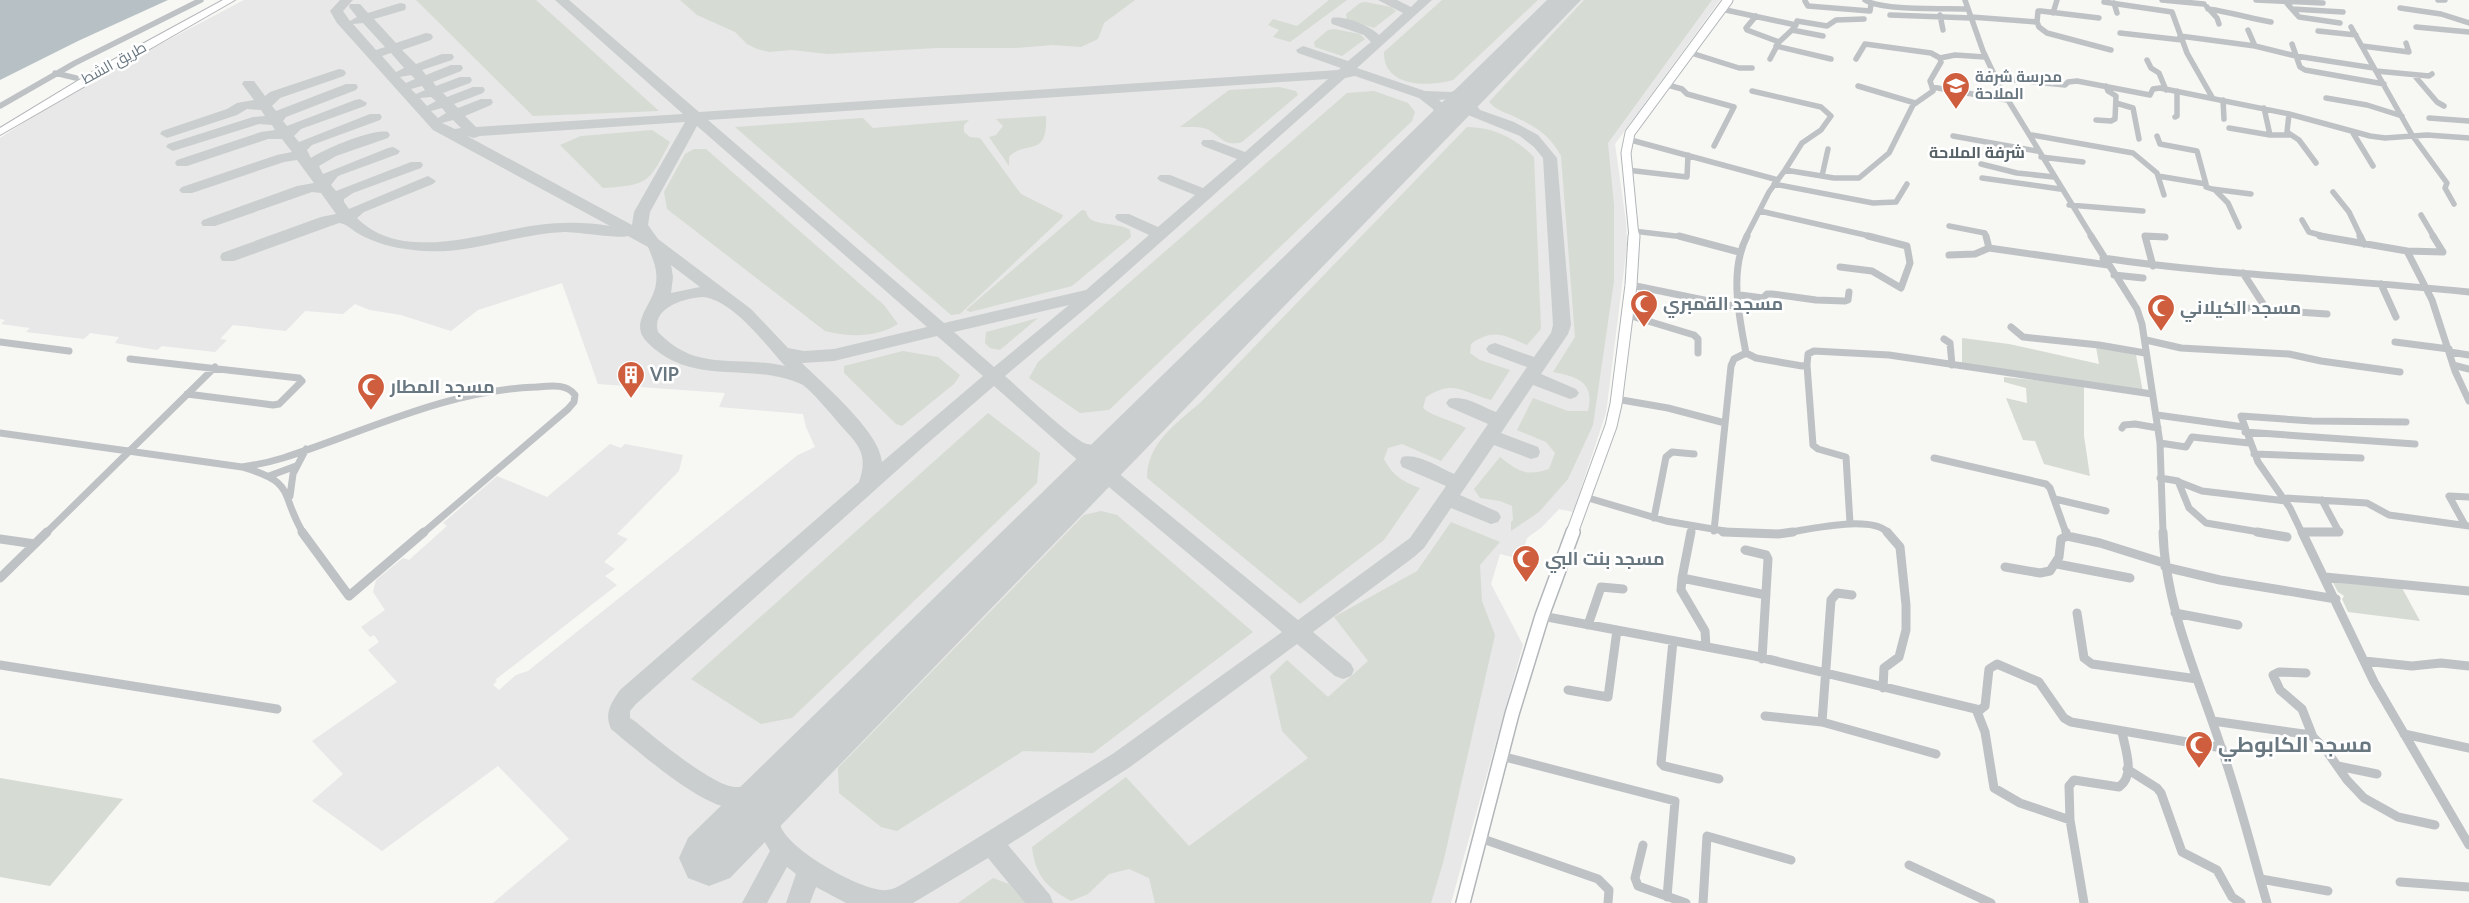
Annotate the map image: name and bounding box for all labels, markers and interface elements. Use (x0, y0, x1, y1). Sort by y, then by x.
street label: طريق الشط (78, 37, 150, 89)
place label: مدرسة شرفة الملاحة (1975, 67, 2062, 102)
school or university icon: مدرسة شرفة الملاحة (1941, 71, 1971, 110)
district label: شرفة الملاحة (1929, 142, 2025, 162)
mosque icon: مسجد القمبري (1629, 289, 1659, 328)
place label: مسجد القمبري (1663, 292, 1783, 318)
mosque icon: مسجد الكيلاني (2146, 293, 2176, 332)
place label: مسجد الكيلاني (2180, 296, 2301, 323)
building icon: VIP (616, 360, 646, 399)
place label: VIP (649, 363, 679, 385)
mosque icon: مسجد المطار (356, 372, 386, 411)
place label: مسجد المطار (389, 375, 495, 397)
mosque icon: مسجد بنت البي (1511, 544, 1541, 583)
place label: مسجد بنت البي (1545, 547, 1665, 574)
mosque icon: مسجد الكابوطي (2184, 730, 2214, 769)
place label: مسجد الكابوطي (2218, 731, 2372, 762)

